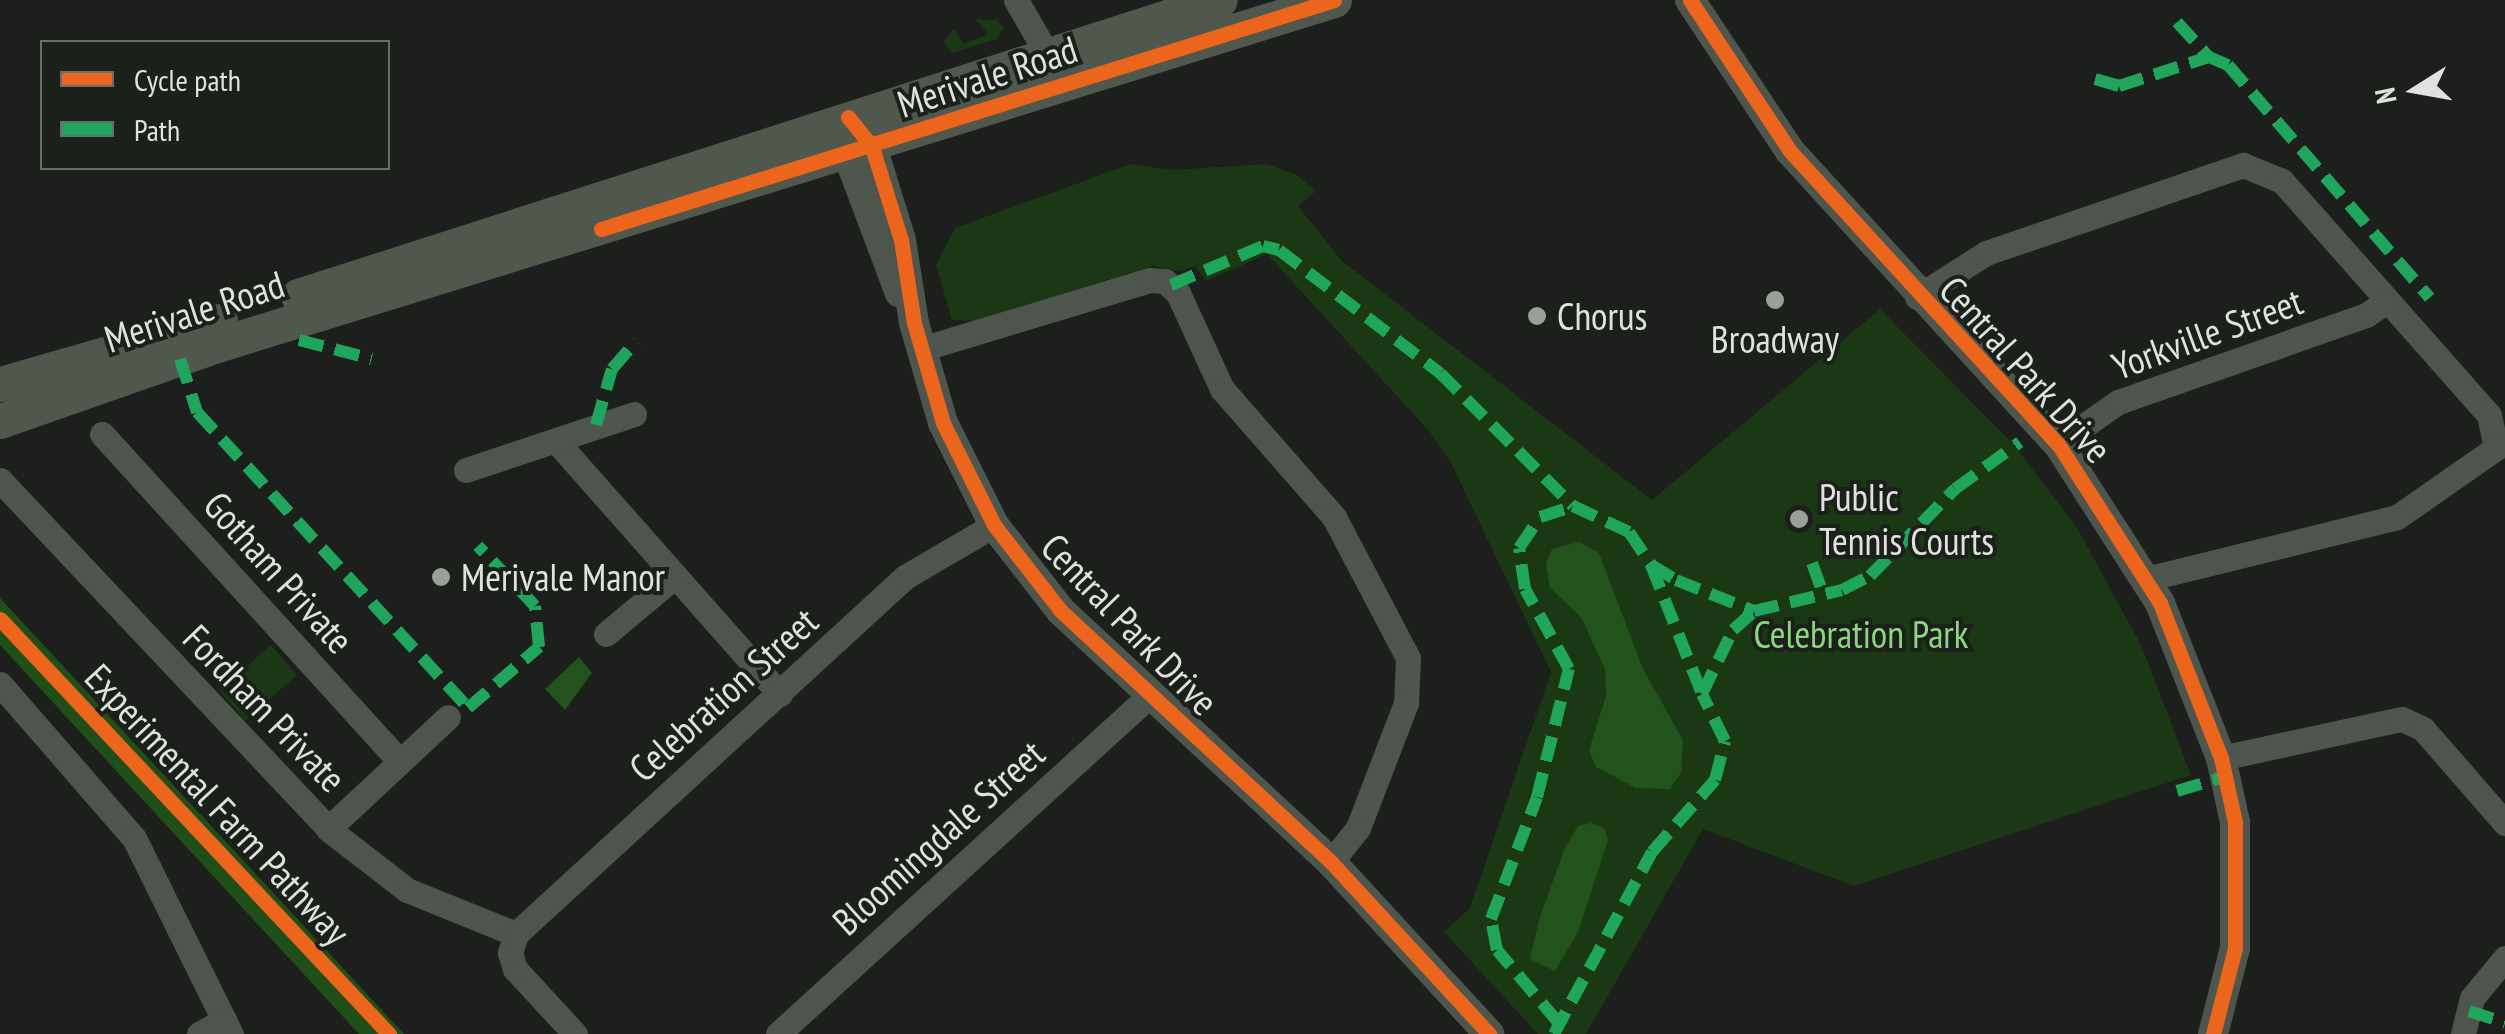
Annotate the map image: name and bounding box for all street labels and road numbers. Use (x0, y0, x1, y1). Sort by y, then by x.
street label: Merivale Road (892, 26, 1082, 126)
street label: Merivale Road (99, 261, 289, 361)
street label: Central Park Drive (1930, 266, 2122, 472)
street label: Yorkville Street (2106, 278, 2308, 388)
street label: Gotham Private (195, 482, 363, 662)
street label: Central Park Drive (1032, 524, 1228, 724)
street label: Celebration Street (620, 598, 826, 790)
street label: Fordham Private (174, 615, 356, 801)
street label: Experimental Farm Pathway (76, 654, 360, 954)
street label: Bloomingdale Street (823, 730, 1053, 944)

